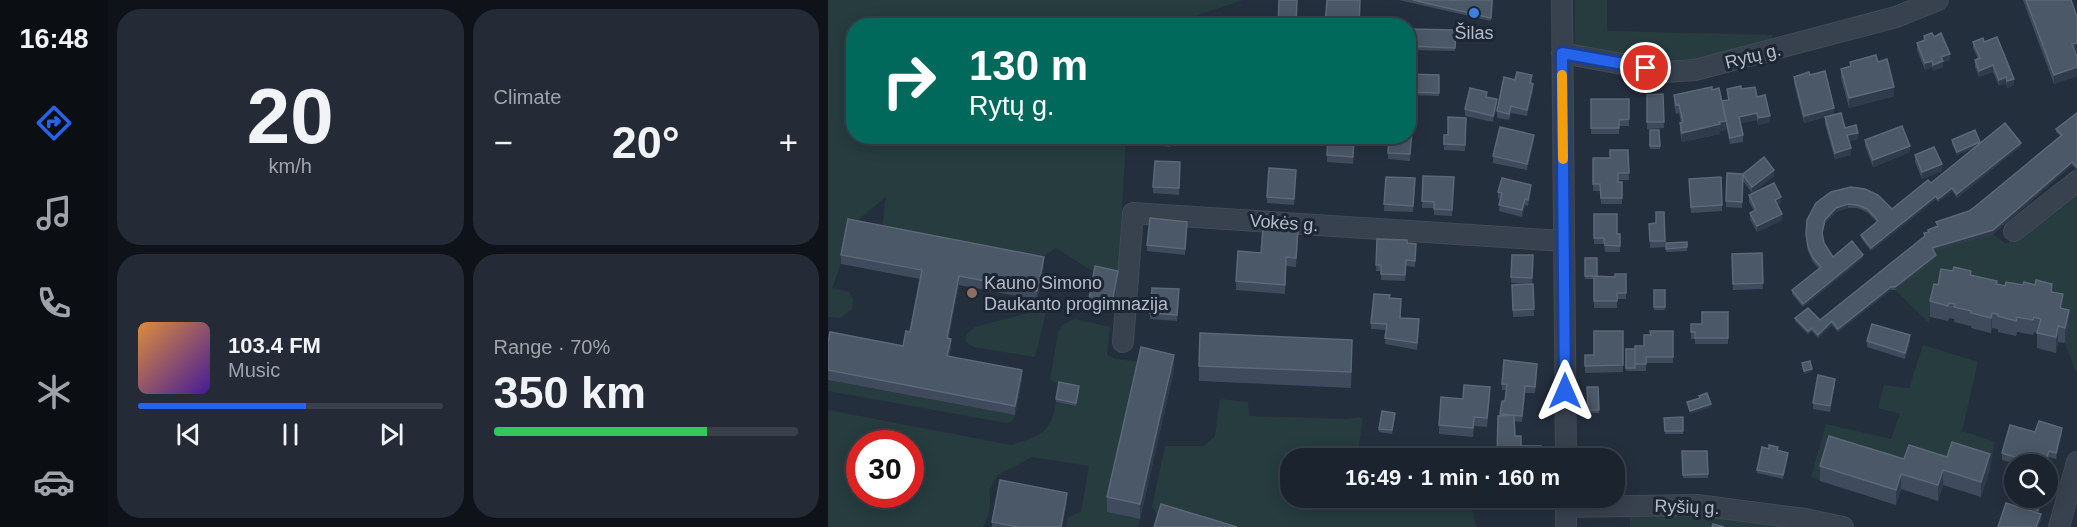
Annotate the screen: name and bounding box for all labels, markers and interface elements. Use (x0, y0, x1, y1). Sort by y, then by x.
marker: Šilas (1467, 6, 1481, 20)
place label: Šilas (1454, 22, 1494, 43)
text: 16:48 (19, 24, 89, 54)
street label: Rytų g. (1723, 39, 1783, 73)
icon: right (870, 42, 948, 120)
text: 130 m (969, 42, 1088, 89)
pin (1620, 42, 1671, 93)
icon: arrive (1629, 51, 1662, 84)
text: 20 (247, 72, 334, 160)
text: Climate (494, 86, 561, 108)
text: Rytų g. (969, 91, 1055, 121)
icon: directions (33, 102, 75, 144)
text: 20° (612, 117, 680, 168)
text: − (494, 124, 513, 161)
text: + (779, 124, 798, 161)
text: km/h (269, 155, 312, 177)
icon: music (33, 192, 75, 234)
street label: Vokės g. (1249, 211, 1319, 235)
place label: Kauno Simono Daukanto progimnazija (984, 273, 1169, 314)
icon: phone (33, 282, 75, 324)
marker: Kauno Simono Daukanto progimnazija (965, 286, 979, 300)
text: 103.4 FM (228, 333, 321, 358)
text: Range · 70% (494, 336, 610, 358)
text: Music (228, 359, 280, 381)
position arrow (1533, 359, 1597, 423)
text: 350 km (494, 367, 646, 418)
icon: climate (33, 371, 75, 413)
icon: previous (172, 418, 205, 451)
icon: pause (274, 418, 307, 451)
icon: next (375, 418, 408, 451)
speed limit sign: 30 (846, 430, 924, 508)
map controls (2004, 454, 2058, 508)
button: search (2004, 454, 2058, 508)
icon: car (33, 461, 75, 503)
text: 16:49 · 1 min · 160 m (1345, 465, 1560, 490)
street label: Ryšių g. (1654, 496, 1720, 518)

